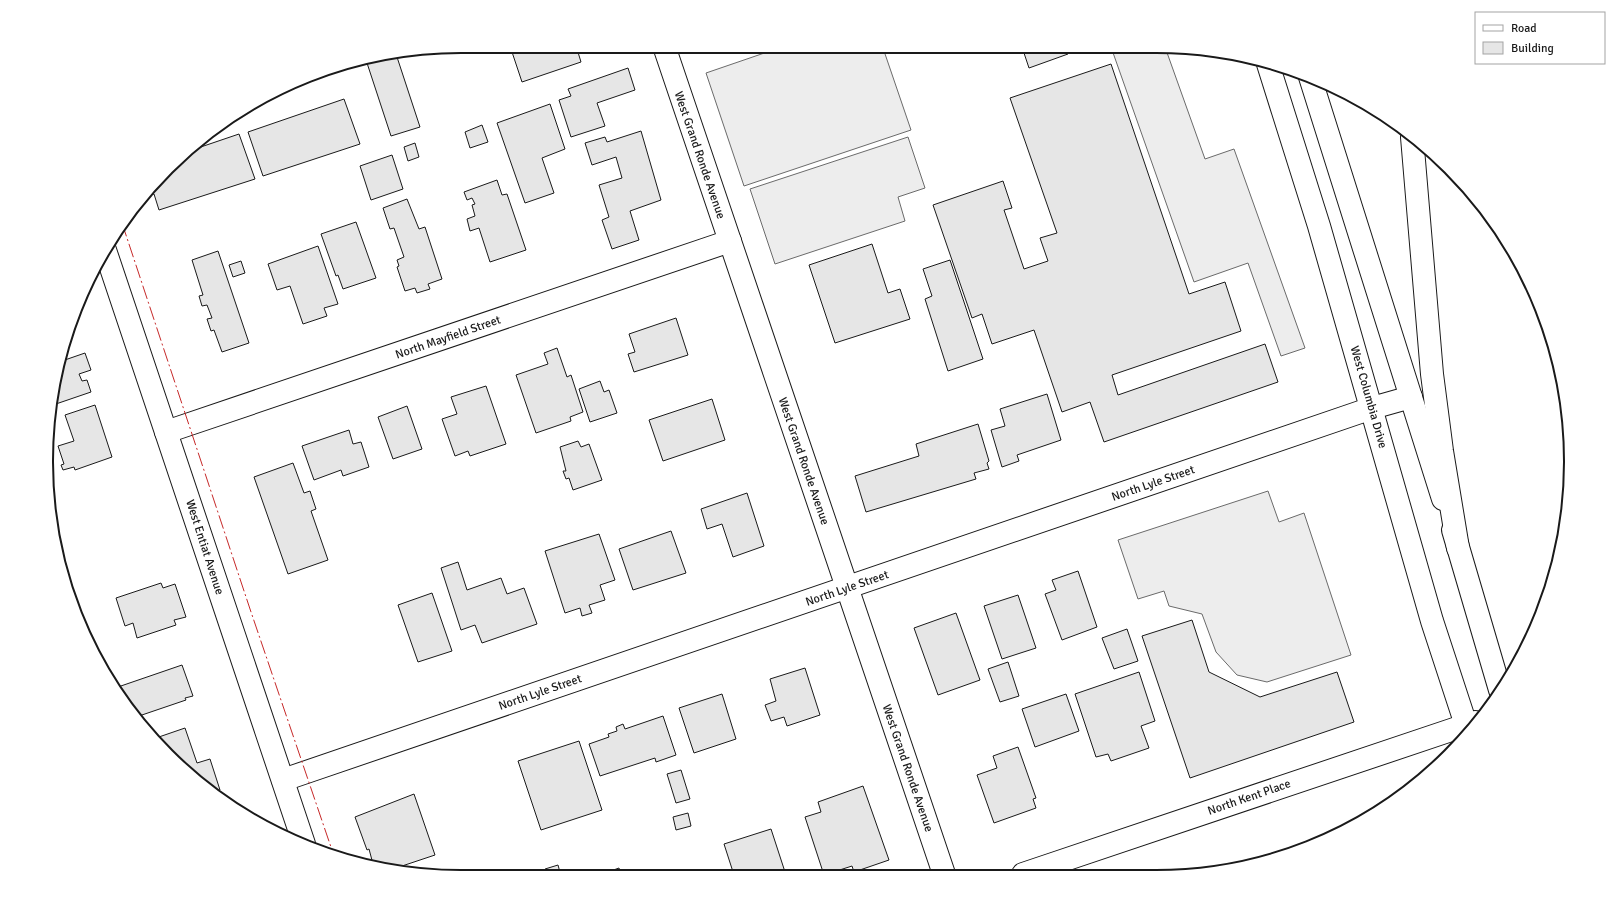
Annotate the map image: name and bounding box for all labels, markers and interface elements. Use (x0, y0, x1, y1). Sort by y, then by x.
legend (1475, 12, 1605, 64)
text: Road (1511, 21, 1537, 36)
text: Building (1511, 41, 1554, 56)
street label: West Grand Ronde Avenue (671, 89, 728, 221)
street label: North Mayfield Street (393, 312, 503, 363)
street label: West Columbia Drive (1347, 344, 1390, 450)
street label: West Grand Ronde Avenue (775, 395, 832, 527)
street label: North Lyle Street (1110, 462, 1197, 505)
street label: West Entiat Avenue (182, 498, 227, 597)
street label: North Lyle Street (804, 567, 891, 610)
street label: North Lyle Street (497, 671, 584, 714)
street label: West Grand Ronde Avenue (879, 702, 936, 834)
street label: North Kent Place (1206, 776, 1293, 819)

